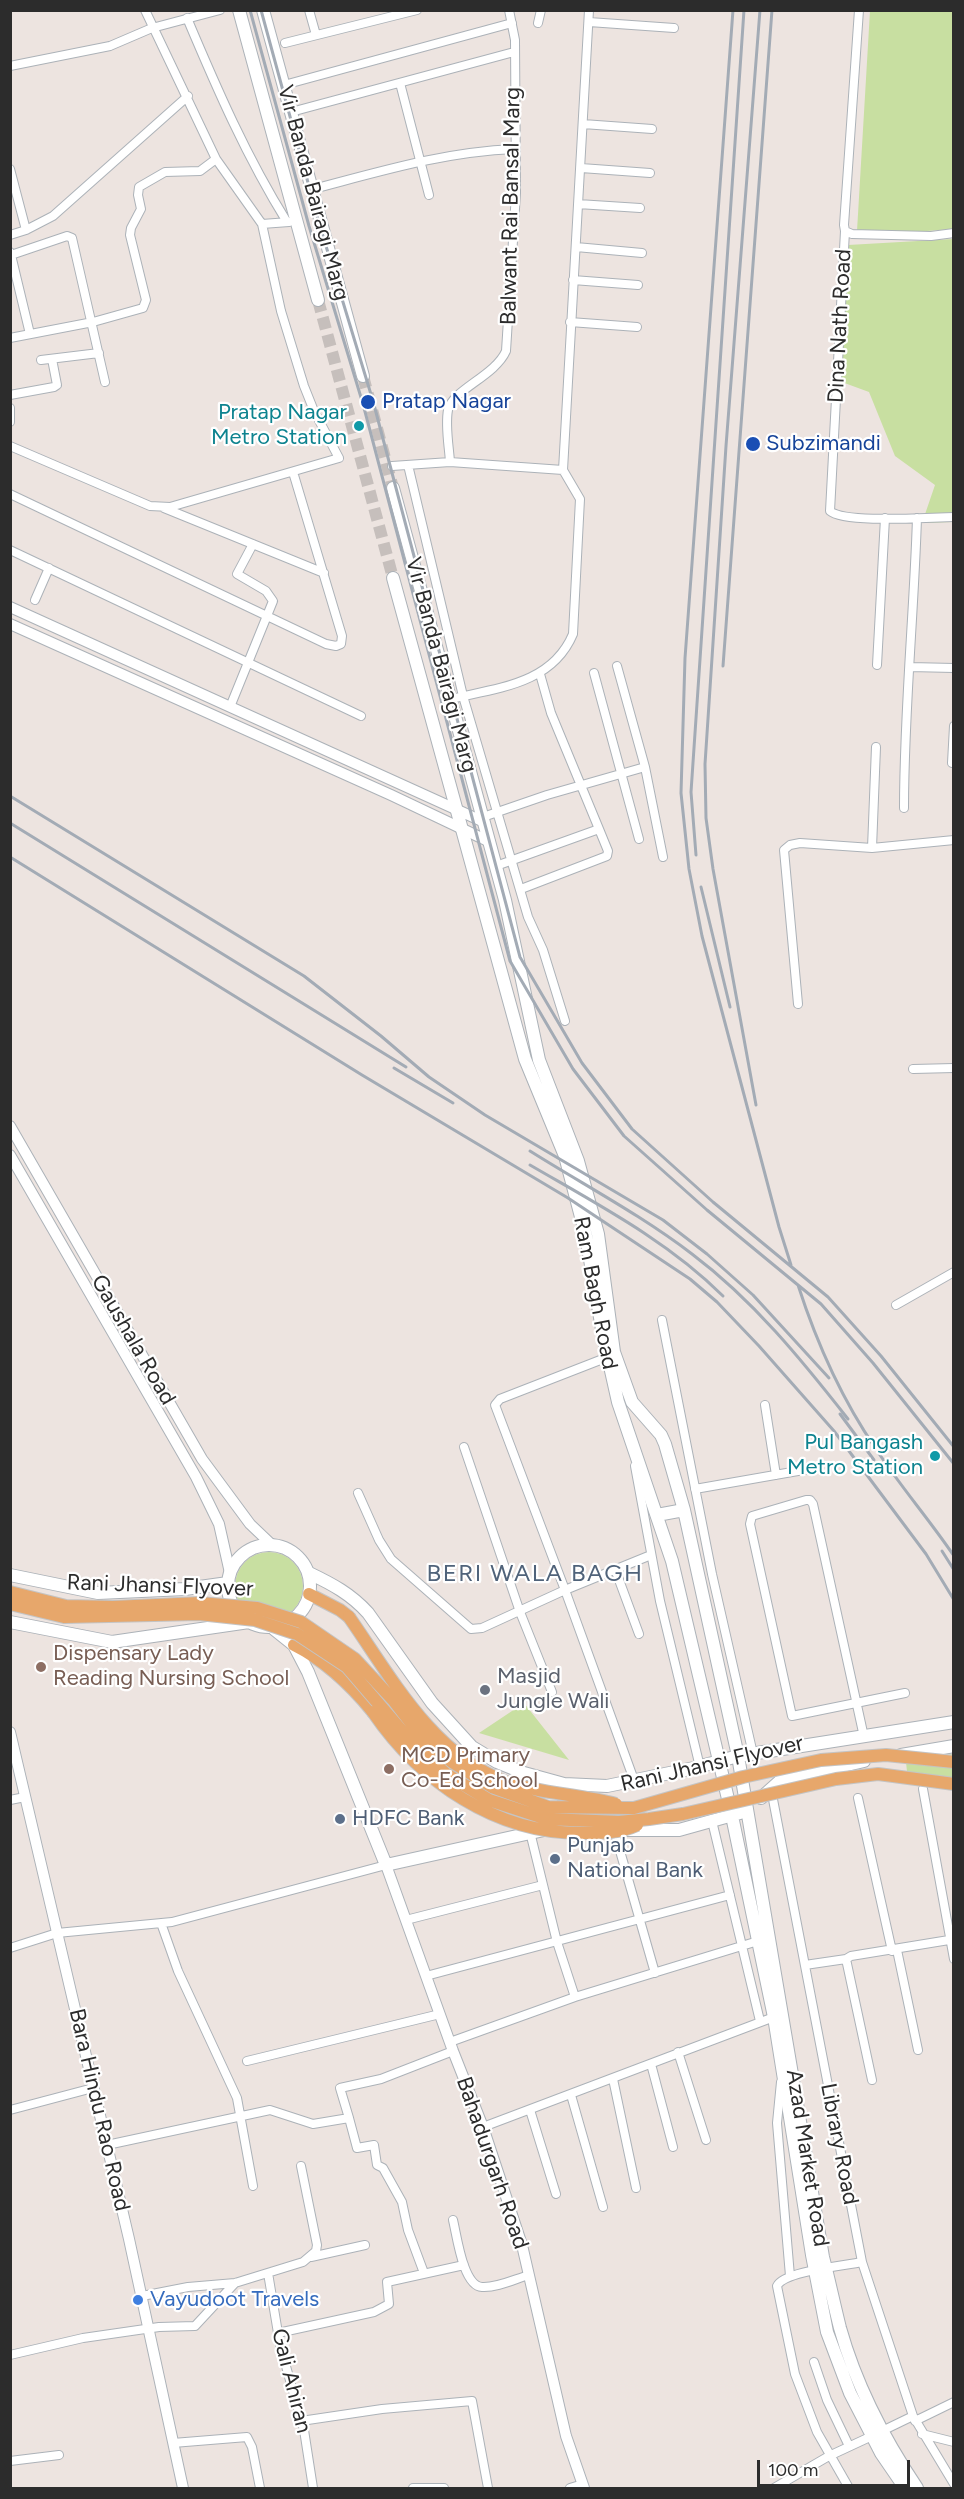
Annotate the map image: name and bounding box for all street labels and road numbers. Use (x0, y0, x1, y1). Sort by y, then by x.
street label: Vir Banda Bairagi Marg (272, 82, 354, 304)
street label: Balwant Rai Bansal Marg (496, 87, 526, 325)
street label: Dina Nath Road (823, 248, 857, 404)
street label: Vir Banda Bairagi Marg (400, 554, 482, 776)
street label: Ram Bagh Road (567, 1214, 623, 1372)
street label: Gaushala Road (85, 1270, 181, 1410)
street label: Rani Jhansi Flyover (66, 1570, 254, 1602)
street label: Rani Jhansi Flyover (618, 1730, 806, 1798)
street label: Bara Hindu Rao Road (63, 2006, 135, 2214)
street label: Azad Market Road (780, 2067, 834, 2249)
street label: Bahadurgarh Road (450, 2073, 534, 2253)
street label: Library Road (814, 2081, 864, 2207)
street label: Gali Ahiran (265, 2326, 317, 2436)

